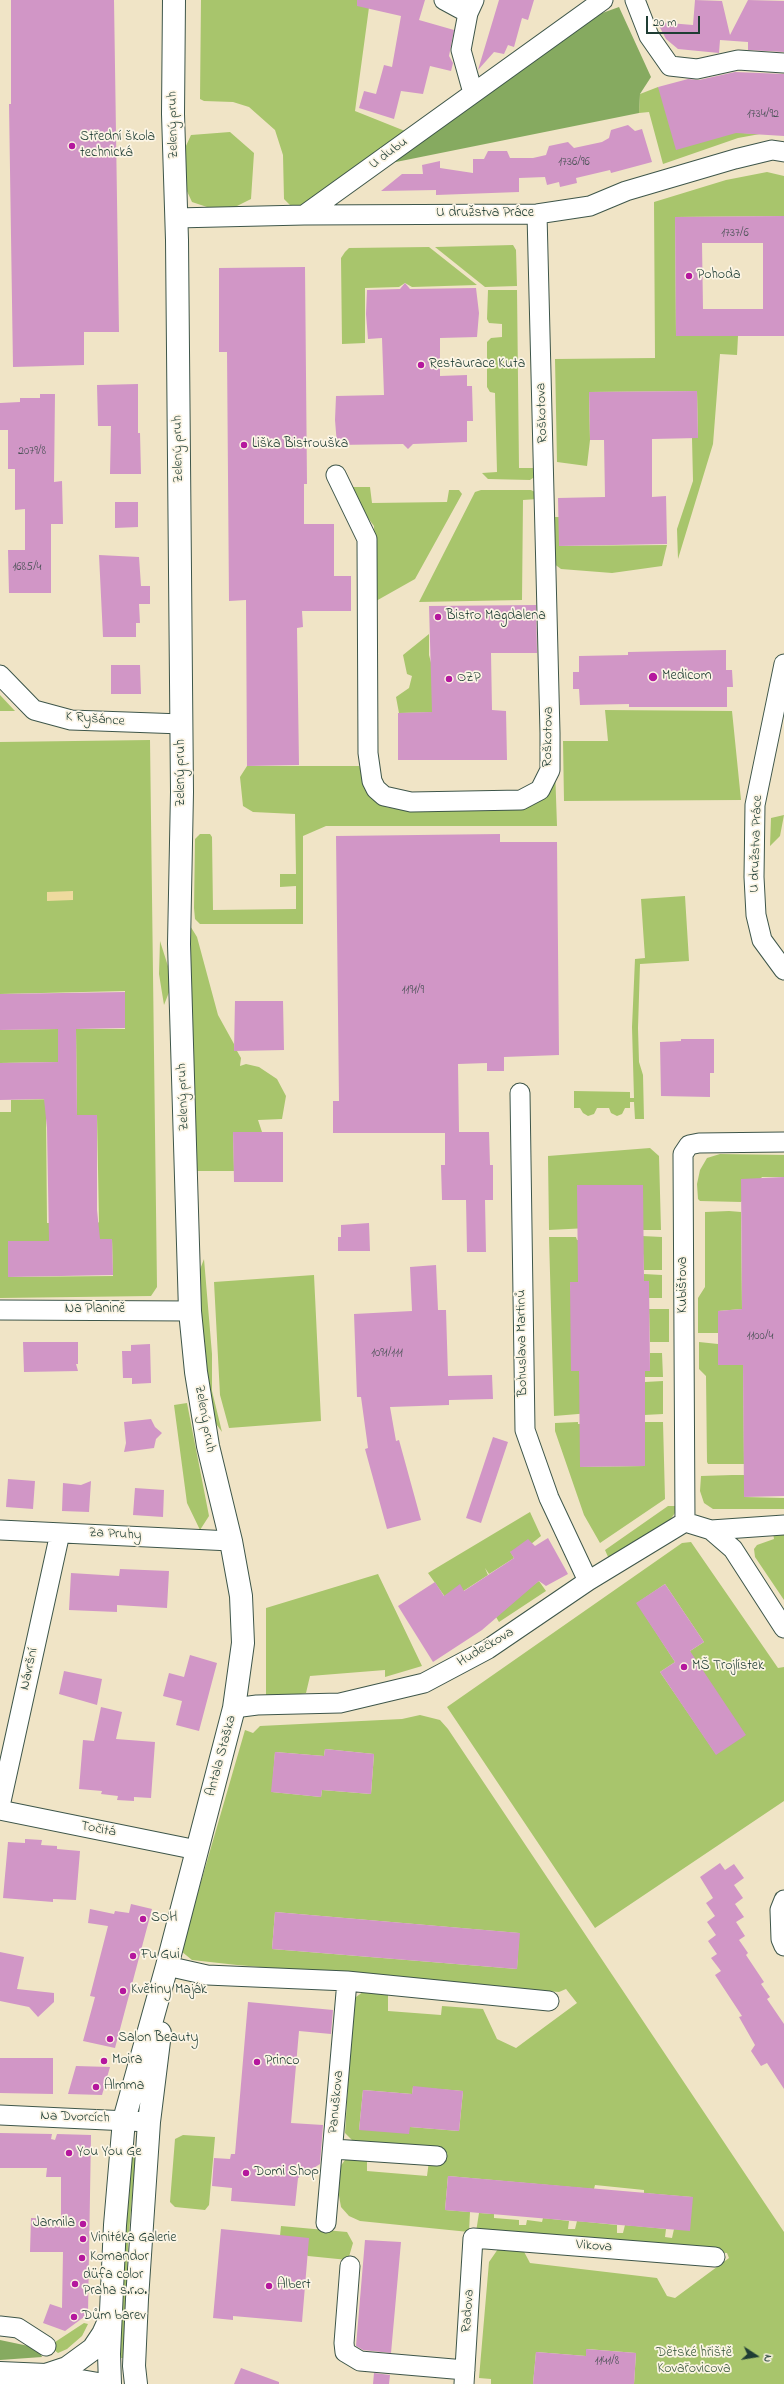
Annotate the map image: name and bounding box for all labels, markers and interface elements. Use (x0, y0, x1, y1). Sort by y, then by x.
scale bar (648, 8, 702, 34)
text: 20 m (653, 14, 676, 32)
street label: Zelený pruh (165, 91, 183, 159)
house number: 1734/92 (747, 108, 779, 122)
place label: Střední škola technická (80, 130, 155, 162)
street label: U dubu (366, 134, 412, 174)
marker: Střední škola technická (67, 141, 77, 151)
house number: 1736/96 (558, 156, 590, 170)
street label: U družstva Práce (436, 206, 534, 222)
house number: 1737/6 (721, 227, 749, 241)
place label: Pohoda (697, 268, 740, 284)
marker: Pohoda (684, 271, 694, 281)
place label: Restaurace Kuta (429, 357, 525, 373)
marker: Restaurace Kuta (416, 360, 426, 370)
street label: Roškotova (534, 382, 552, 444)
street label: Zelený pruh (170, 415, 188, 483)
place label: Liška Bistrouška (252, 437, 348, 453)
marker: Liška Bistrouška (239, 440, 249, 450)
house number: 2079/8 (18, 445, 46, 459)
house number: 1685/4 (12, 561, 42, 575)
place label: Bistro Magdalena (446, 609, 546, 625)
marker: Bistro Magdalena (433, 612, 443, 622)
place label: Medicom (662, 669, 712, 685)
place label: OZP (457, 671, 481, 687)
marker: Medicom (647, 671, 659, 683)
marker: OZP (444, 674, 454, 684)
street label: Roškotova (540, 707, 558, 767)
street label: K Ryšánce (65, 709, 125, 731)
street label: Zelený pruh (174, 739, 190, 807)
street label: U družstva Práce (747, 795, 767, 893)
house number: 1191/9 (402, 984, 424, 998)
street label: Zelený pruh (174, 1063, 194, 1131)
street label: Kubištova (676, 1257, 692, 1313)
street label: Bohuslava Martinů (514, 1289, 532, 1397)
street label: Na Planině (65, 1302, 125, 1318)
house number: 1100/4 (747, 1330, 773, 1344)
house number: 1091/111 (371, 1347, 403, 1361)
street label: Zelený pruh (190, 1384, 218, 1454)
street label: Za Pruhy (88, 1525, 142, 1545)
street label: Hudečkova (455, 1625, 517, 1671)
street label: Návršní (17, 1646, 43, 1692)
place label: MŠ Trojlístek (692, 1659, 764, 1675)
marker: MŠ Trojlístek (679, 1662, 689, 1672)
street label: Antala Staška (203, 1714, 241, 1798)
street label: Točitá (79, 1818, 117, 1842)
place label: SOH (151, 1911, 177, 1927)
marker: SOH (138, 1914, 148, 1924)
place label: Fu Gui (141, 1948, 180, 1964)
marker: Fu Gui (128, 1951, 138, 1961)
place label: Květiny Maják (131, 1983, 207, 1999)
marker: Květiny Maják (118, 1986, 128, 1996)
place label: Salon Beauty (118, 2031, 198, 2047)
marker: Salon Beauty (105, 2034, 115, 2044)
place label: Moira (112, 2053, 142, 2069)
place label: Princo (265, 2054, 300, 2070)
marker: Moira (99, 2056, 109, 2066)
marker: Princo (252, 2057, 262, 2067)
street label: Panuškova (326, 2070, 348, 2134)
place label: Almma (104, 2079, 144, 2095)
marker: Almma (91, 2082, 101, 2092)
street label: Na Dvorcích (40, 2108, 110, 2128)
place label: You You Ge (77, 2145, 142, 2161)
marker: You You Ge (64, 2148, 74, 2158)
place label: Domi Shop (254, 2165, 319, 2181)
marker: Domi Shop (241, 2168, 251, 2178)
place label: Jarmila (33, 2216, 75, 2232)
marker: Jarmila (78, 2219, 88, 2229)
place label: Vinitéka Galerie (91, 2231, 176, 2247)
marker: Vinitéka Galerie (78, 2234, 88, 2244)
street label: Vikova (575, 2237, 613, 2257)
place label: Komandor (90, 2250, 149, 2266)
marker: Komandor (77, 2253, 87, 2263)
place label: düfa color Praha s.r.o. (83, 2268, 147, 2300)
place label: Albert (277, 2278, 311, 2294)
marker: düfa color Praha s.r.o. (70, 2279, 80, 2289)
marker: Albert (264, 2281, 274, 2291)
street label: Radova (459, 2289, 479, 2333)
place label: Dům barev (82, 2309, 146, 2325)
marker: Dům barev (69, 2312, 79, 2322)
north arrow (736, 2336, 776, 2376)
park label: Dětské hřiště Kovařovicova (656, 2346, 732, 2378)
text: N (759, 2353, 776, 2364)
house number: 1141/8 (595, 2355, 619, 2369)

